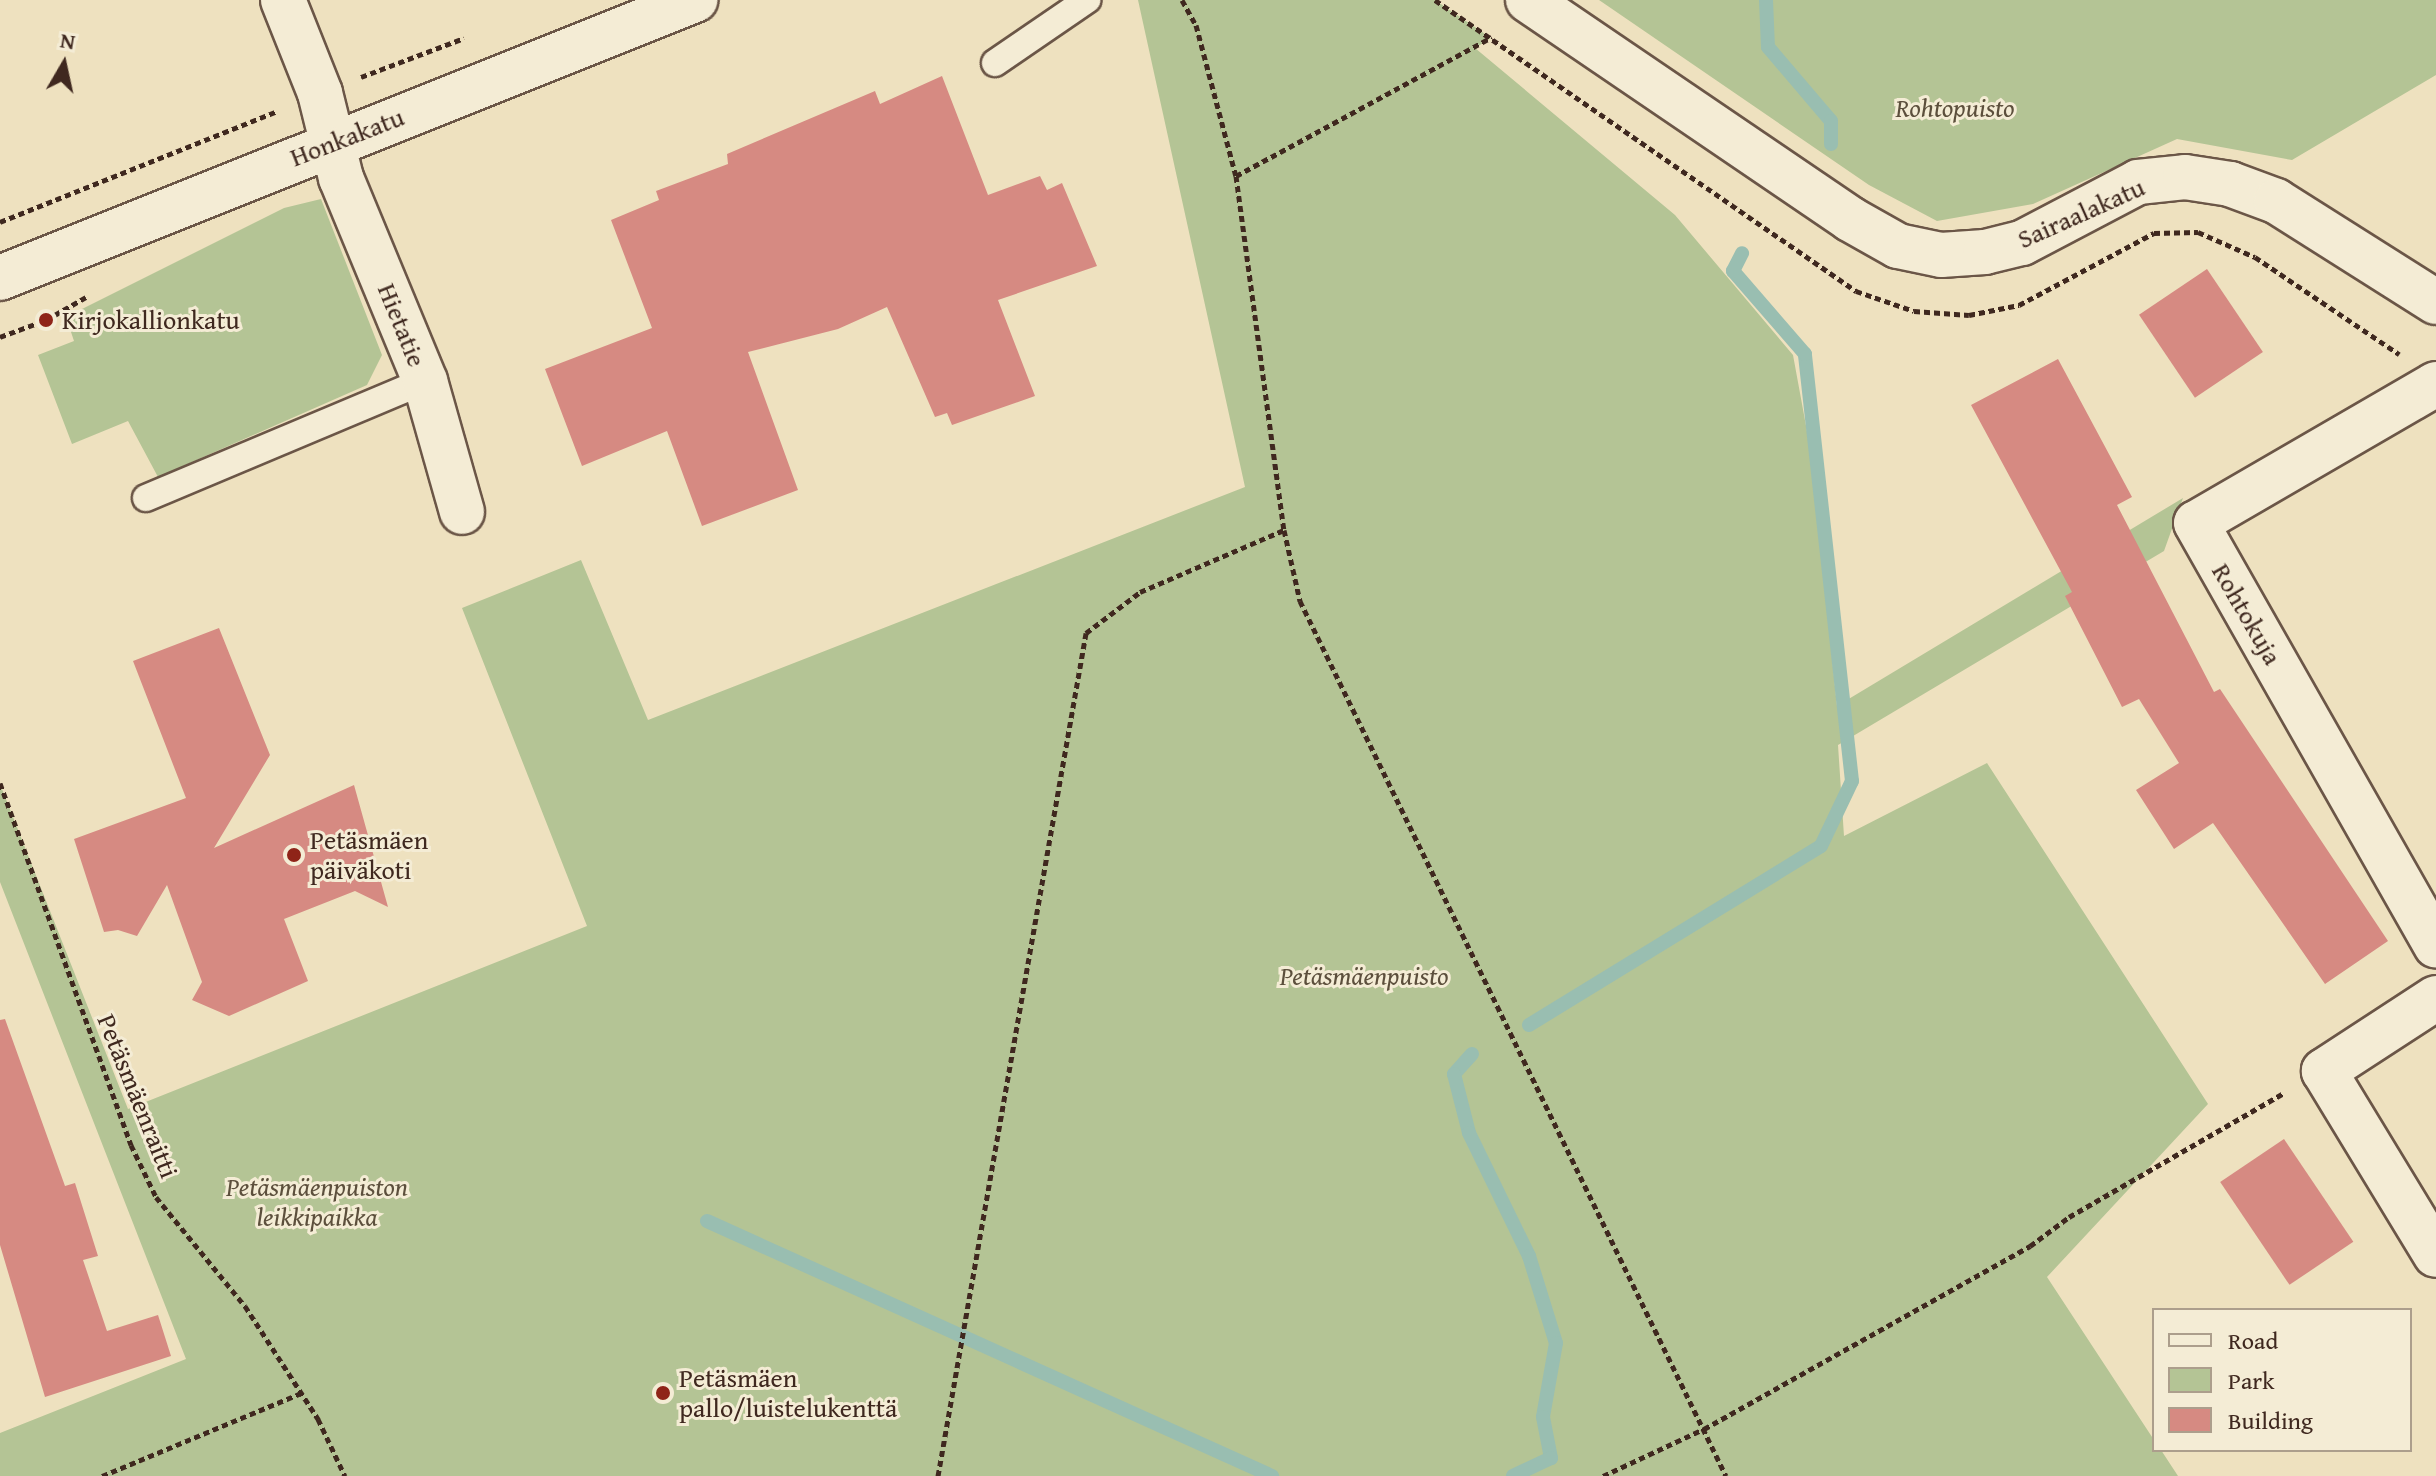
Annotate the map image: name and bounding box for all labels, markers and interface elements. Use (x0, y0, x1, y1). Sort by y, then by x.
text: N (58, 23, 78, 57)
north arrow (24, 24, 104, 104)
park label: Rohtopuisto (1896, 92, 2014, 124)
street label: Honkakatu (286, 101, 408, 173)
street label: Sairaalakatu (2013, 171, 2149, 255)
street label: Hietatie (371, 279, 433, 371)
place label: Kirjokallionkatu (62, 304, 240, 336)
marker: Kirjokallionkatu (37, 311, 55, 329)
street label: Rohtokuja (2206, 558, 2288, 670)
place label: Petäsmäen päiväkoti (310, 824, 428, 886)
marker: Petäsmäen päiväkoti (285, 846, 303, 864)
park label: Petäsmäenpuisto (1280, 960, 1448, 992)
street label: Petäsmäenraitti (91, 1009, 185, 1183)
park label: Petäsmäenpuiston leikkipaikka (226, 1171, 408, 1232)
legend (2152, 1308, 2412, 1452)
text: Road (2228, 1323, 2278, 1358)
place label: Petäsmäen pallo/luistelukenttä (679, 1362, 897, 1424)
text: Park (2228, 1363, 2274, 1398)
marker: Petäsmäen pallo/luistelukenttä (654, 1384, 672, 1402)
text: Building (2228, 1403, 2313, 1438)

